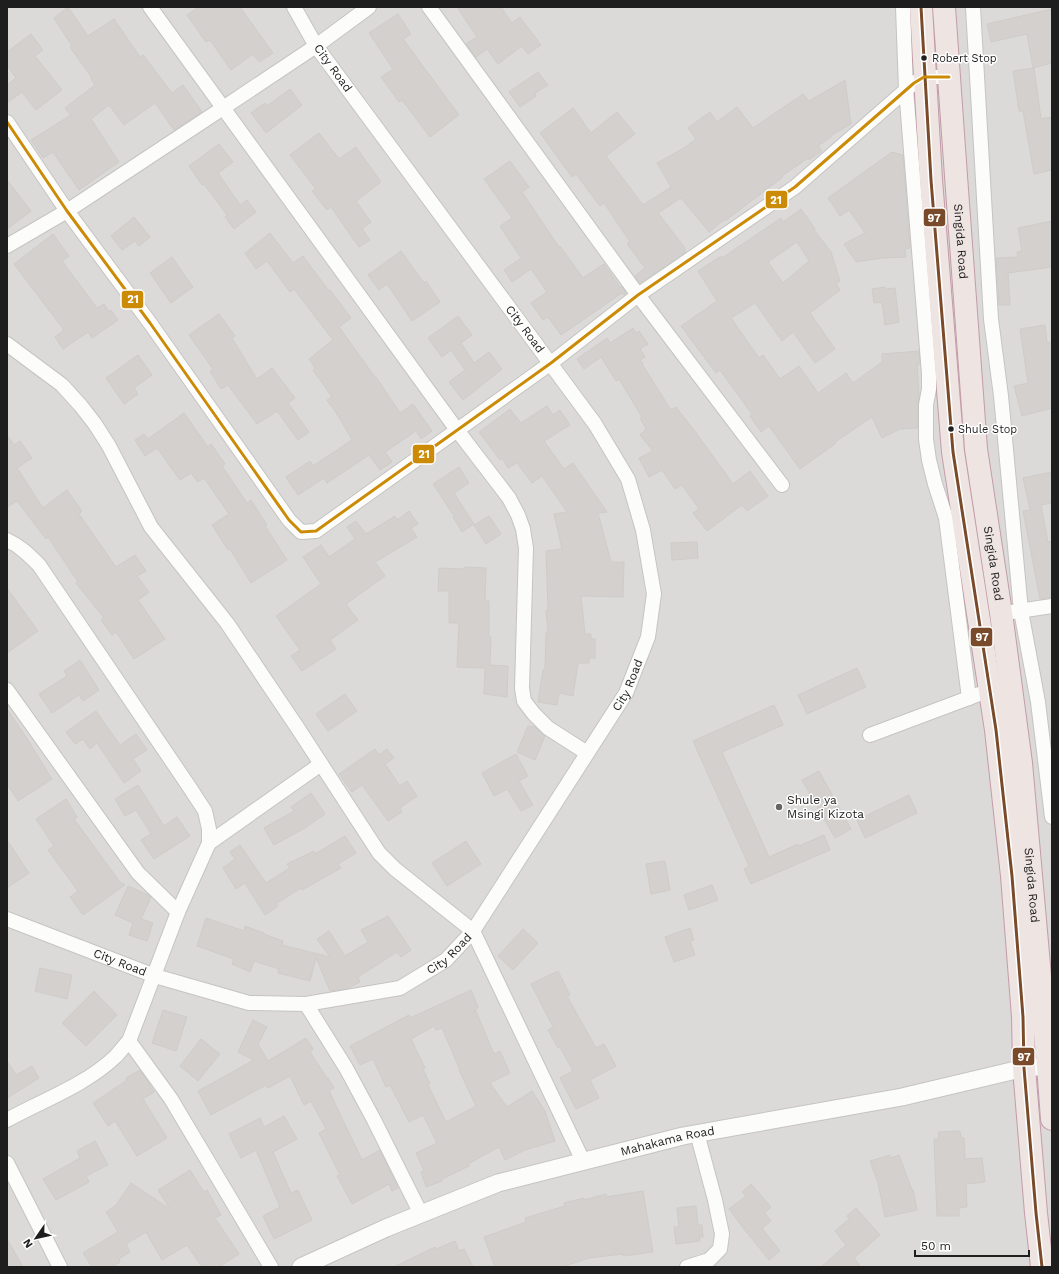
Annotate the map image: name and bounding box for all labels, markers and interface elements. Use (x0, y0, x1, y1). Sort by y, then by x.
street label: City Road (311, 41, 355, 95)
place label: Robert Stop (932, 52, 997, 65)
marker: Robert Stop (919, 53, 929, 63)
line badge: 21 (765, 190, 788, 209)
text: 21 (770, 194, 782, 207)
street label: Singida Road (951, 203, 971, 279)
line badge: 97 (923, 208, 946, 227)
text: 97 (927, 212, 941, 225)
line badge: 21 (121, 290, 144, 309)
text: 21 (127, 293, 139, 306)
street label: City Road (503, 303, 547, 355)
place label: Shule Stop (958, 423, 1017, 436)
marker: Shule Stop (946, 424, 956, 434)
line badge: 21 (412, 444, 435, 464)
text: 21 (418, 448, 430, 461)
street label: Singida Road (981, 525, 1006, 602)
line badge: 97 (970, 627, 993, 647)
text: 97 (975, 631, 989, 644)
street label: City Road (609, 657, 646, 714)
place label: Shule ya Msingi Kizota (787, 793, 864, 821)
marker: Shule ya Msingi Kizota (774, 802, 784, 812)
street label: Singida Road (1022, 847, 1042, 923)
street label: City Road (424, 930, 474, 977)
street label: City Road (91, 946, 148, 979)
line badge: 97 (1012, 1047, 1035, 1066)
text: 97 (1017, 1051, 1031, 1064)
street label: Mahakama Road (619, 1124, 716, 1159)
north arrow (16, 1218, 56, 1258)
scale bar (915, 1232, 1029, 1258)
text: N (20, 1236, 36, 1250)
text: 50 m (921, 1239, 951, 1253)

